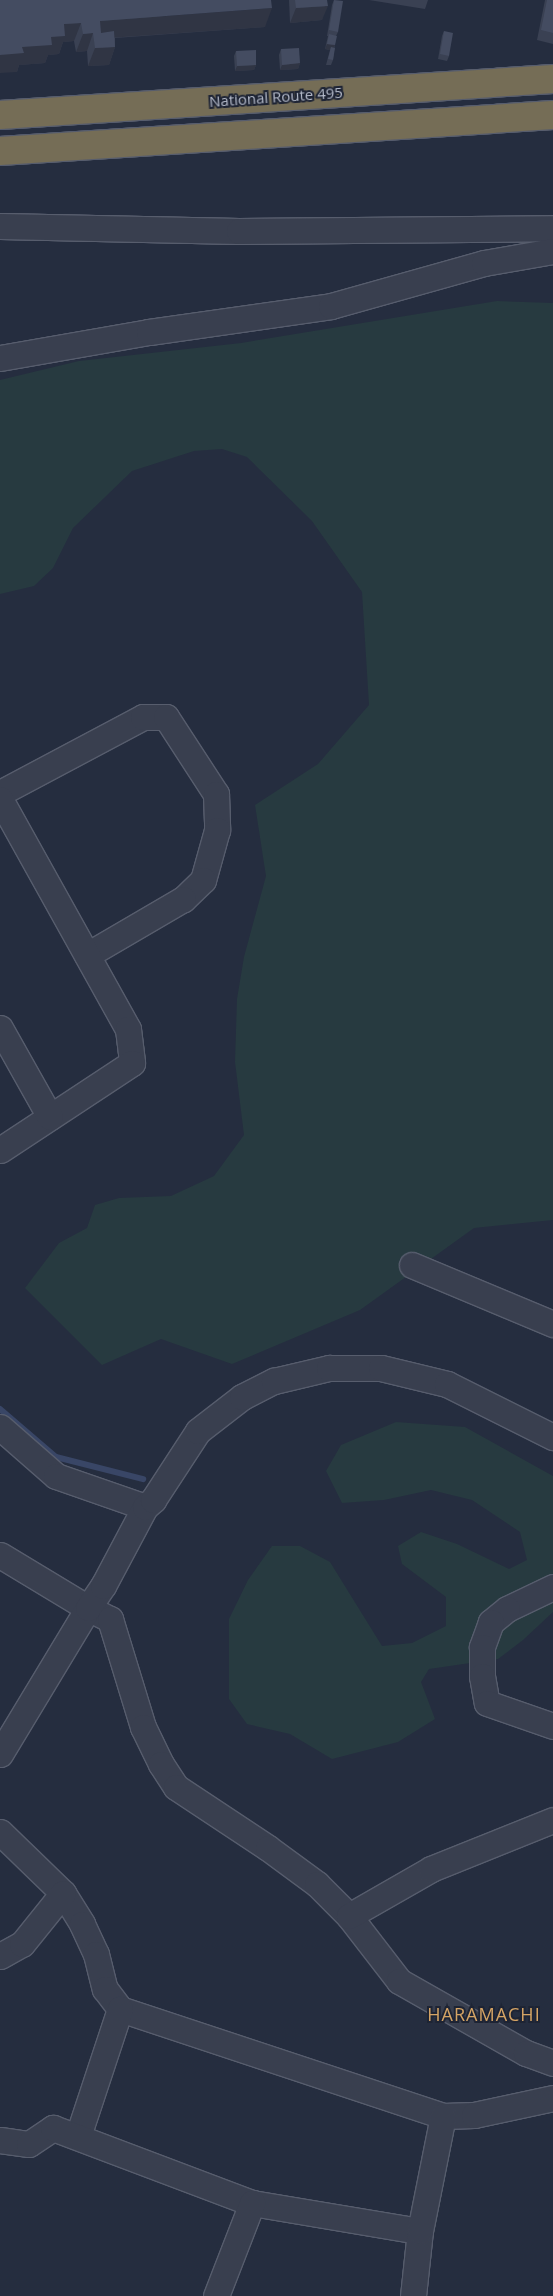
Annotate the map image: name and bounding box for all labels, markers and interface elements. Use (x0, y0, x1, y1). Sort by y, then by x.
street label: National Route 495 (209, 83, 343, 111)
district label: HARAMACHI (426, 2003, 542, 2025)

